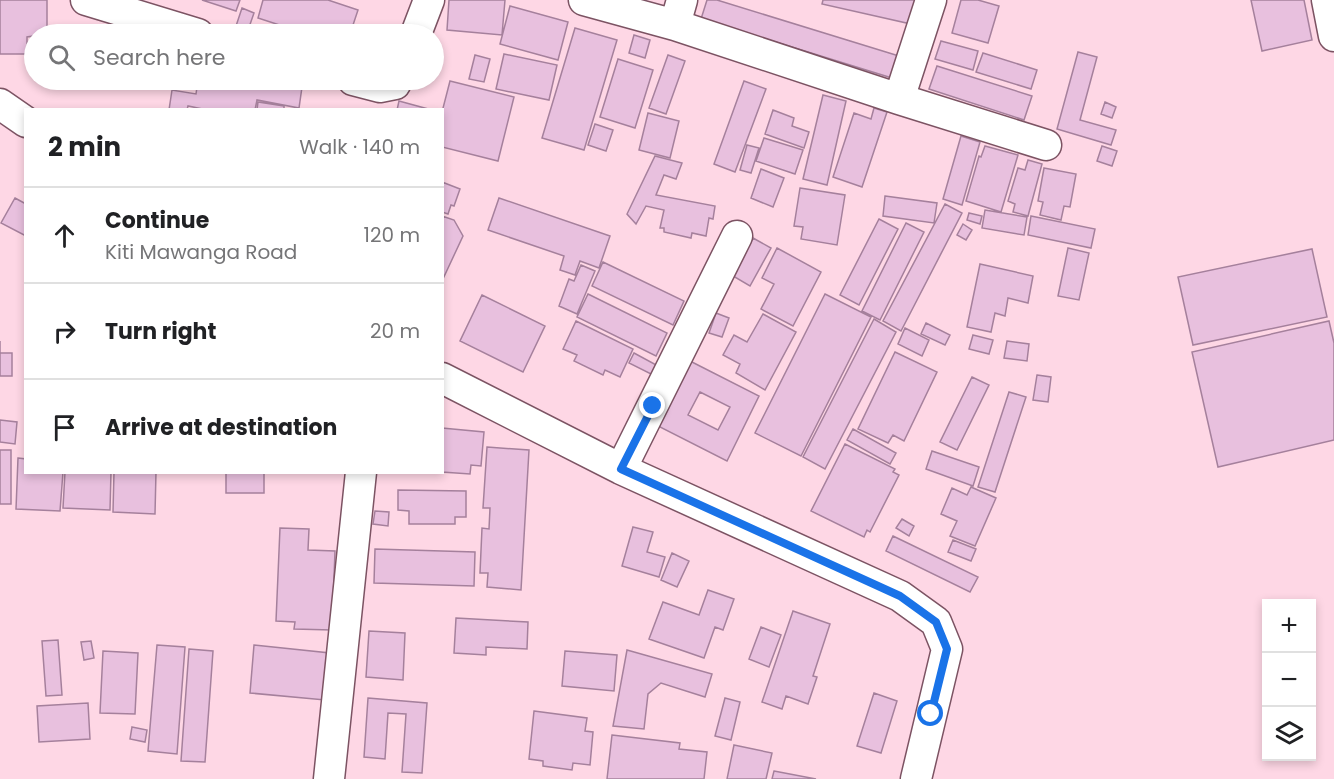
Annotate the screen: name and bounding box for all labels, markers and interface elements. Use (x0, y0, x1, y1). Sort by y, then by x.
search box (24, 24, 444, 90)
icon: search (45, 41, 78, 74)
text: Search here (93, 42, 226, 73)
text: 2 min (48, 129, 121, 165)
text: Walk · 140 m (299, 133, 420, 161)
text: Continue (105, 205, 209, 236)
icon: ahead (48, 219, 81, 252)
text: 120 m (364, 221, 420, 249)
text: Kiti Mawanga Road (105, 238, 297, 266)
icon: right (48, 315, 81, 348)
text: Turn right (105, 316, 216, 347)
text: 20 m (370, 317, 420, 345)
route end (639, 392, 665, 418)
icon: arrive (48, 411, 81, 444)
text: Arrive at destination (105, 412, 337, 443)
map controls (1262, 599, 1316, 761)
button: + (1262, 599, 1316, 653)
button: − (1262, 653, 1316, 707)
route start (917, 700, 943, 726)
button: layers (1262, 707, 1316, 761)

